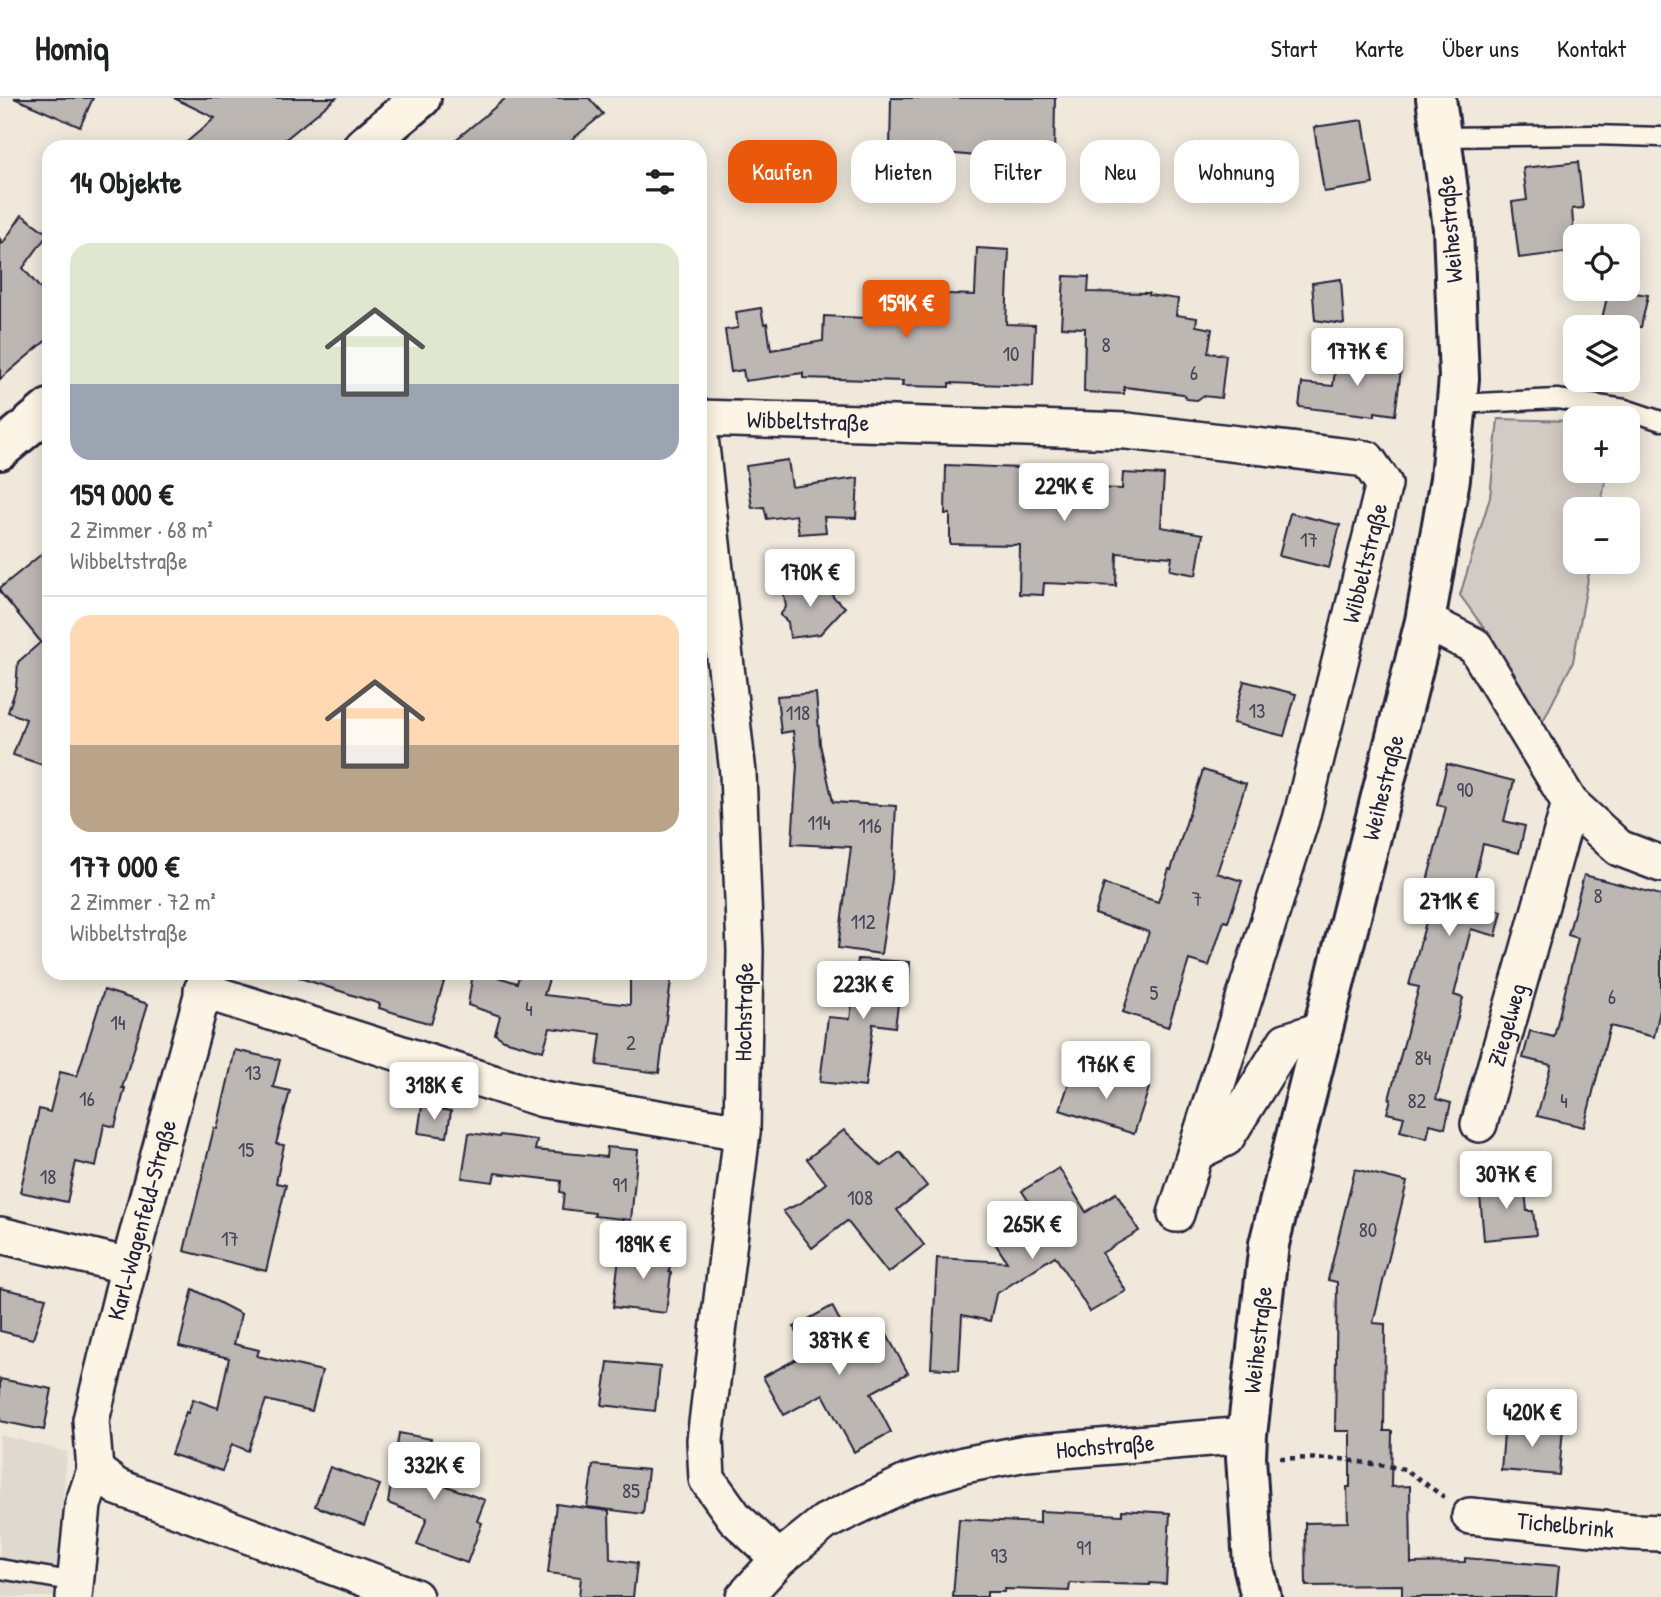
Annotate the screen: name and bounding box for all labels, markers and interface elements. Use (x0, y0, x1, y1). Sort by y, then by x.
text: Homiq (35, 26, 109, 70)
text: Start (1271, 32, 1317, 64)
text: Karte (1355, 32, 1404, 64)
text: Über uns (1442, 32, 1519, 64)
text: Kontakt (1557, 32, 1626, 64)
chip: Kaufen (728, 140, 837, 203)
chip: Mieten (851, 140, 956, 203)
chip: Filter (970, 140, 1066, 203)
chip: Neu (1080, 140, 1160, 203)
chip: Wohnung (1174, 140, 1299, 203)
text: 14 Objekte (70, 162, 182, 202)
icon: filters (641, 163, 679, 201)
street label: Weihestraße (1428, 174, 1470, 284)
map controls (1563, 224, 1640, 574)
button: locate (1563, 224, 1640, 301)
pin: 159K € (849, 280, 963, 340)
text: 159K € (879, 287, 933, 318)
icon: home (312, 289, 438, 415)
button: layers (1563, 315, 1640, 392)
pin: 177K € (1300, 328, 1414, 388)
house number: 8 (1101, 330, 1111, 359)
text: 177K € (1327, 335, 1387, 366)
house number: 10 (1002, 339, 1020, 368)
house number: 6 (1190, 358, 1198, 387)
street label: Wibbeltstraße (746, 402, 870, 438)
button: + (1563, 406, 1640, 483)
pin: 229K € (1007, 464, 1121, 523)
text: 229K € (1035, 470, 1093, 501)
text: 159 000 € (70, 474, 173, 514)
button: − (1563, 497, 1640, 574)
street label: Wibbeltstraße (1334, 499, 1394, 626)
text: 2 Zimmer · 68 m² (70, 514, 213, 545)
house number: 17 (1300, 525, 1318, 554)
text: Wibbeltstraße (70, 545, 187, 576)
pin: 170K € (753, 550, 867, 609)
text: 170K € (781, 556, 839, 587)
icon: home (312, 661, 438, 787)
house number: 13 (1248, 696, 1266, 725)
house number: 118 (786, 698, 810, 727)
street label: Weihestraße (1354, 731, 1411, 844)
house number: 90 (1456, 775, 1474, 804)
house number: 114 (807, 808, 831, 837)
house number: 116 (858, 811, 882, 840)
text: 177 000 € (70, 846, 179, 886)
pin: 271K € (1392, 878, 1506, 938)
house number: 8 (1593, 881, 1603, 910)
house number: 7 (1192, 884, 1202, 913)
text: 271K € (1420, 885, 1478, 916)
text: 2 Zimmer · 72 m² (70, 886, 216, 917)
house number: 112 (850, 907, 876, 936)
text: Wibbeltstraße (70, 917, 187, 948)
street label: Hochstraße (726, 962, 760, 1062)
pin: 223K € (806, 962, 920, 1021)
text: 223K € (833, 968, 893, 999)
house number: 5 (1150, 978, 1159, 1007)
street label: Ziegelweg (1479, 979, 1533, 1070)
house number: 6 (1608, 982, 1616, 1011)
house number: 4 (525, 994, 533, 1023)
house number: 14 (110, 1008, 126, 1037)
house number: 2 (626, 1028, 636, 1057)
pin: 176K € (1049, 1042, 1163, 1101)
house number: 84 (1415, 1043, 1432, 1072)
text: 176K € (1077, 1048, 1135, 1079)
house number: 13 (244, 1058, 262, 1087)
pin: 318K € (377, 1062, 491, 1122)
text: 318K € (406, 1069, 463, 1100)
house number: 16 (79, 1084, 95, 1113)
house number: 82 (1408, 1086, 1427, 1115)
house number: 4 (1560, 1086, 1568, 1115)
street label: Karl-Wagenfeld-Straße (99, 1116, 183, 1324)
house number: 15 (238, 1135, 254, 1164)
pin: 307K € (1449, 1152, 1563, 1211)
text: 307K € (1476, 1158, 1536, 1189)
house number: 18 (40, 1162, 56, 1191)
house number: 91 (612, 1170, 628, 1199)
house number: 108 (847, 1183, 873, 1212)
pin: 265K € (975, 1202, 1089, 1261)
text: 265K € (1003, 1208, 1061, 1239)
house number: 80 (1359, 1215, 1377, 1244)
pin: 189K € (586, 1222, 700, 1281)
house number: 17 (221, 1224, 239, 1253)
text: 189K € (615, 1228, 671, 1259)
street label: Weihestraße (1235, 1284, 1279, 1395)
pin: 387K € (782, 1318, 896, 1377)
text: 387K € (809, 1324, 869, 1355)
pin: 420K € (1475, 1390, 1589, 1449)
text: 420K € (1503, 1396, 1561, 1427)
street label: Hochstraße (1055, 1426, 1156, 1466)
pin: 332K € (377, 1442, 491, 1502)
text: 332K € (404, 1449, 464, 1480)
house number: 85 (622, 1476, 640, 1505)
street label: Tichelbrink (1516, 1504, 1616, 1545)
house number: 91 (1076, 1533, 1092, 1562)
house number: 93 (990, 1541, 1008, 1570)

